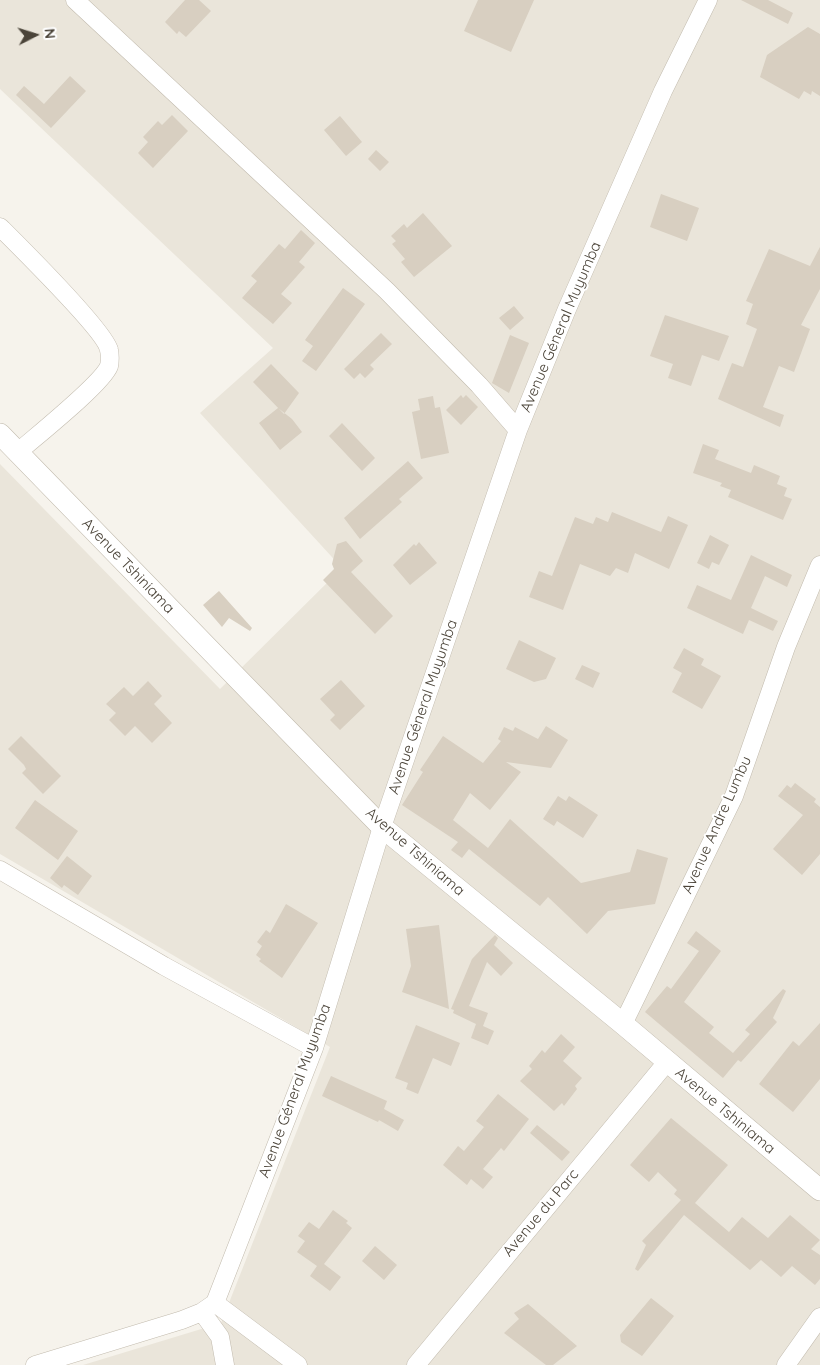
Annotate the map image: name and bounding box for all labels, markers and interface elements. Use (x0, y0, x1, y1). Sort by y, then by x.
north arrow (10, 10, 60, 60)
text: N (41, 28, 59, 40)
street label: Avenue Géneral Muyumba (517, 239, 605, 415)
street label: Avenue Tshiniama (78, 515, 178, 617)
street label: Avenue Géneral Muyumba (385, 617, 461, 797)
street label: Avenue Andre Lumbu (679, 753, 755, 897)
street label: Avenue Tshiniama (362, 804, 468, 900)
street label: Avenue Géneral Muyumba (255, 1002, 335, 1180)
street label: Avenue Tshiniama (671, 1064, 779, 1158)
street label: Avenue du Parc (499, 1166, 583, 1260)

